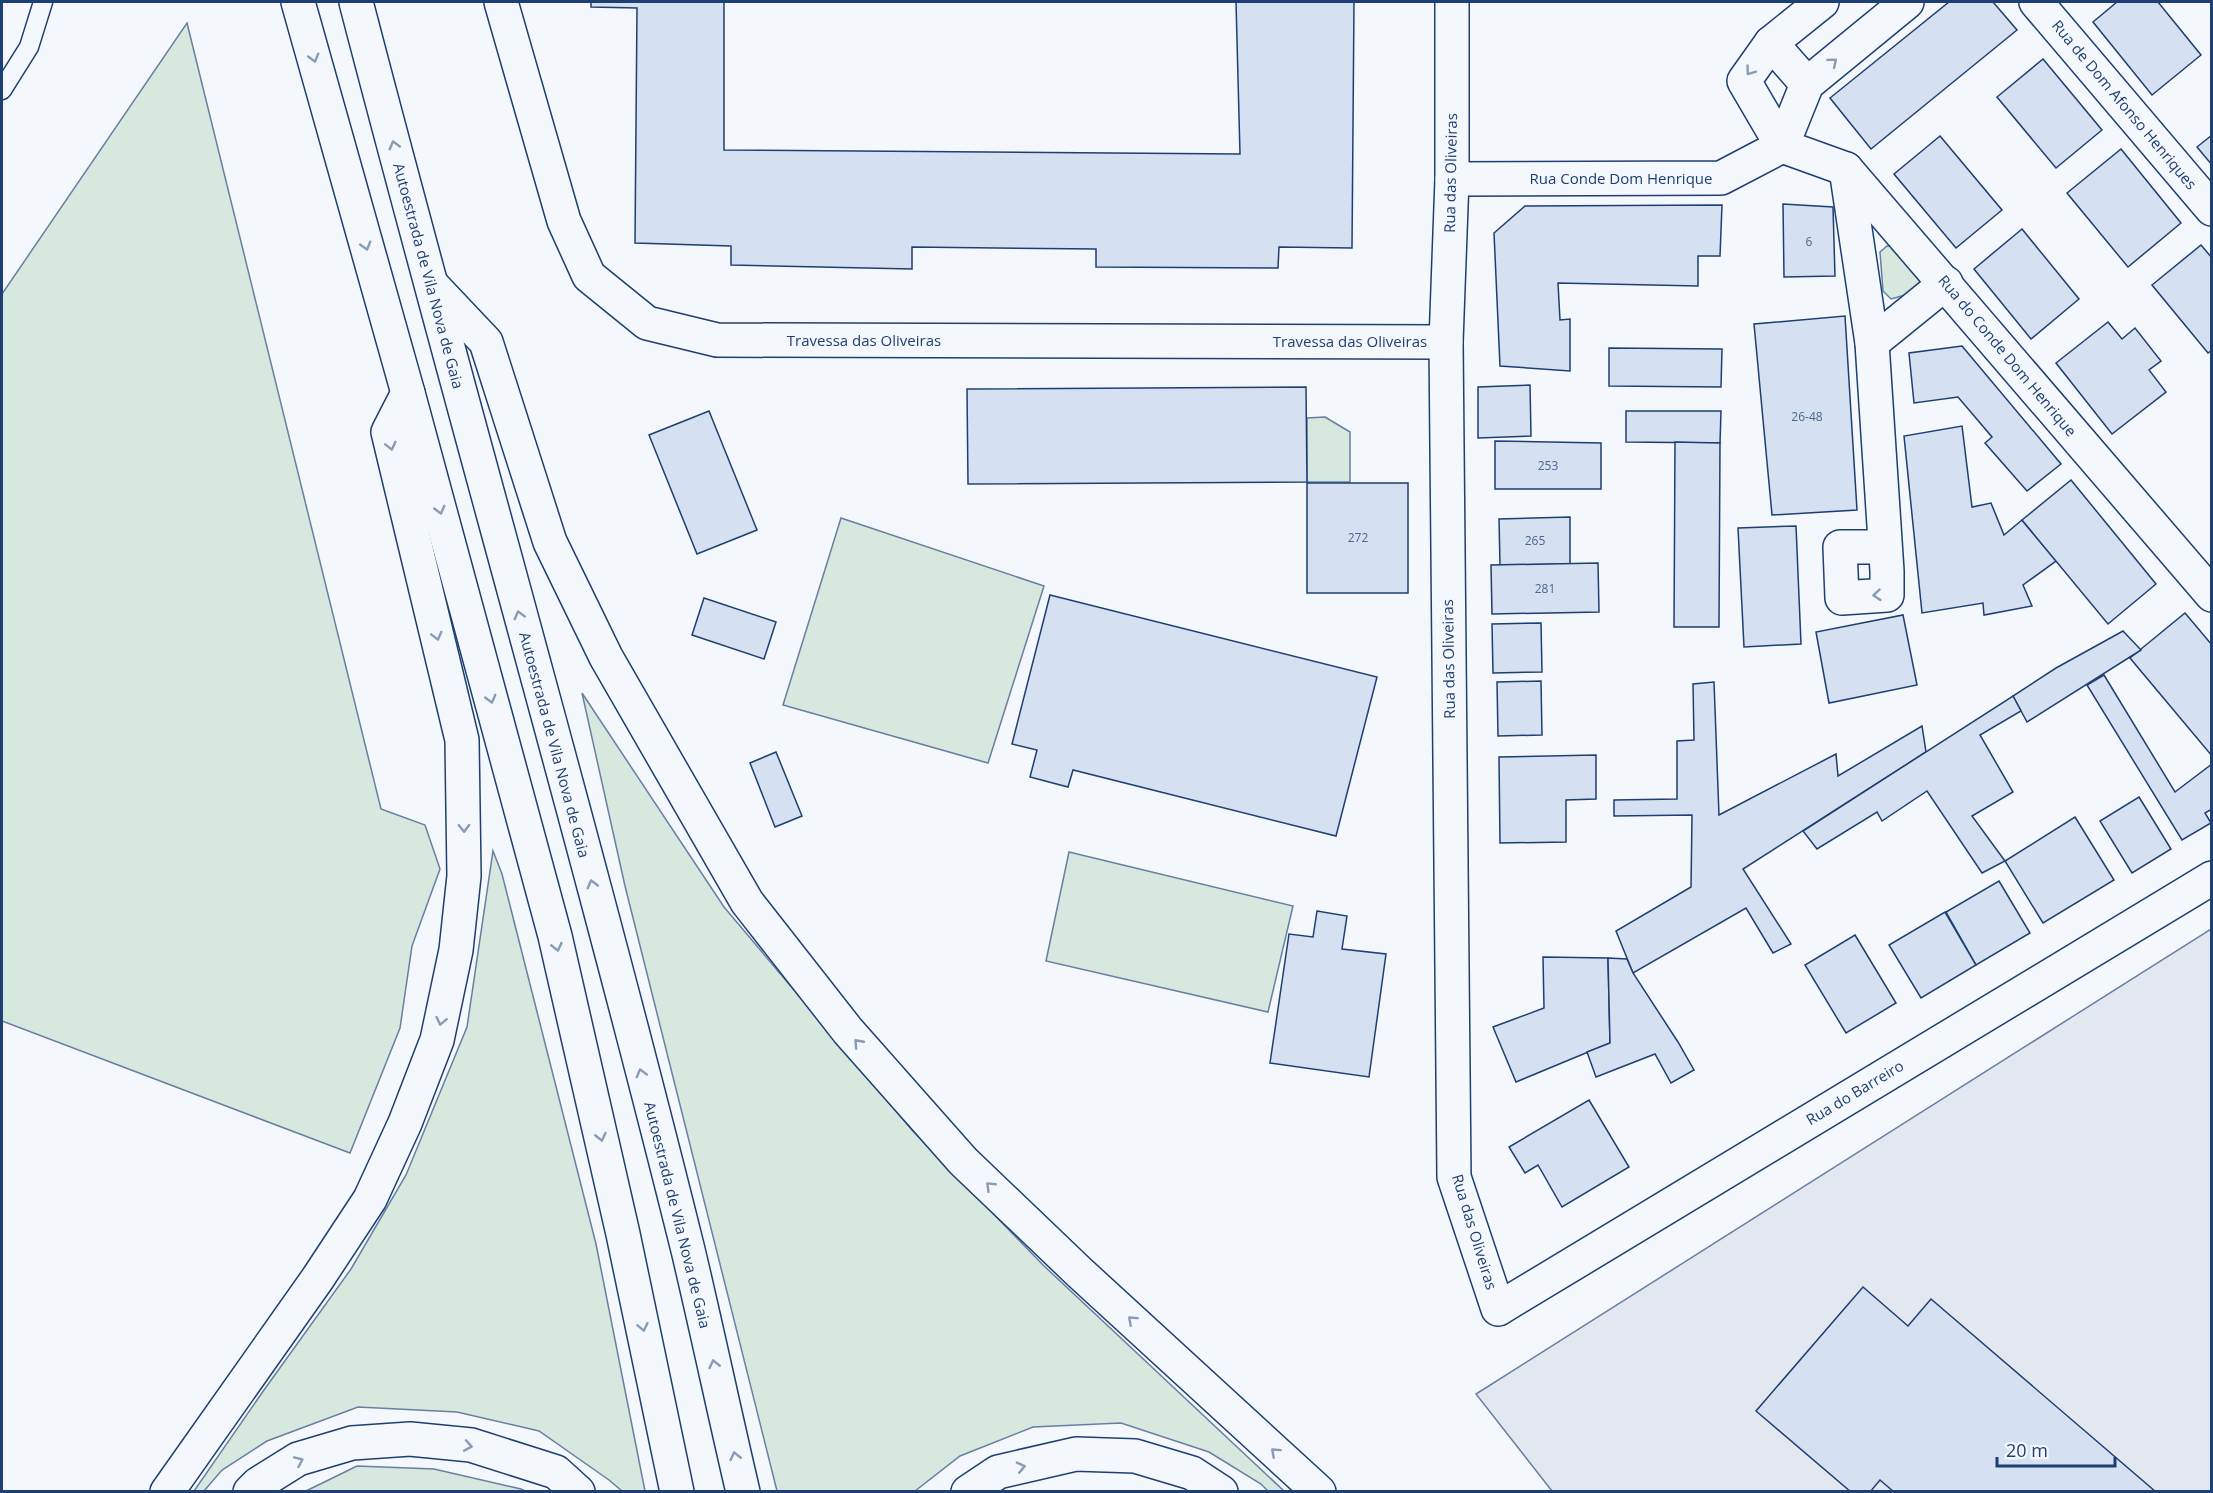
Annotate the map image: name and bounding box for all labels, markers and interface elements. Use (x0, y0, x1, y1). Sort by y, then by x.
street label: Rua de Dom Afonso Henriques (2048, 15, 2202, 193)
one-way arrow (306, 53, 319, 63)
one-way arrow (1827, 59, 1838, 70)
one-way arrow (1746, 65, 1757, 76)
street label: Rua das Oliveiras (1439, 113, 1461, 233)
one-way arrow (388, 140, 401, 150)
street label: Autoestrada de Vila Nova de Gaia (389, 161, 469, 391)
street label: Rua Conde Dom Henrique (1530, 168, 1712, 188)
house number: 6 (1806, 233, 1813, 250)
one-way arrow (359, 240, 371, 250)
street label: Rua do Conde Dom Henrique (1934, 270, 2081, 440)
street label: Travessa das Oliveiras (787, 330, 941, 350)
street label: Travessa das Oliveiras (1273, 331, 1427, 351)
house number: 26-48 (1791, 408, 1823, 425)
one-way arrow (384, 441, 397, 451)
house number: 253 (1538, 457, 1558, 474)
one-way arrow (432, 505, 445, 515)
house number: 272 (1348, 529, 1368, 546)
house number: 265 (1525, 532, 1545, 549)
house number: 281 (1535, 580, 1555, 597)
one-way arrow (1872, 589, 1881, 602)
street label: Rua das Oliveiras (1437, 599, 1459, 719)
one-way arrow (514, 610, 526, 621)
street label: Autoestrada de Vila Nova de Gaia (515, 630, 595, 860)
one-way arrow (429, 631, 442, 641)
one-way arrow (484, 693, 496, 703)
one-way arrow (457, 824, 470, 833)
one-way arrow (587, 879, 599, 890)
one-way arrow (550, 942, 563, 952)
one-way arrow (435, 1016, 448, 1026)
one-way arrow (854, 1039, 865, 1050)
street label: Rua do Barreiro (1802, 1055, 1907, 1129)
one-way arrow (636, 1068, 649, 1078)
street label: Autoestrada de Vila Nova de Gaia (640, 1099, 716, 1330)
one-way arrow (593, 1132, 606, 1142)
street label: Rua das Oliveiras (1448, 1171, 1502, 1292)
one-way arrow (986, 1183, 997, 1194)
one-way arrow (1128, 1316, 1138, 1327)
one-way arrow (636, 1322, 649, 1332)
one-way arrow (708, 1359, 721, 1369)
scale bar (1997, 1430, 2116, 1468)
text: 20 m (2006, 1438, 2048, 1462)
one-way arrow (463, 1439, 473, 1452)
one-way arrow (1272, 1448, 1282, 1459)
one-way arrow (729, 1451, 742, 1461)
one-way arrow (292, 1456, 303, 1468)
one-way arrow (1015, 1461, 1025, 1474)

